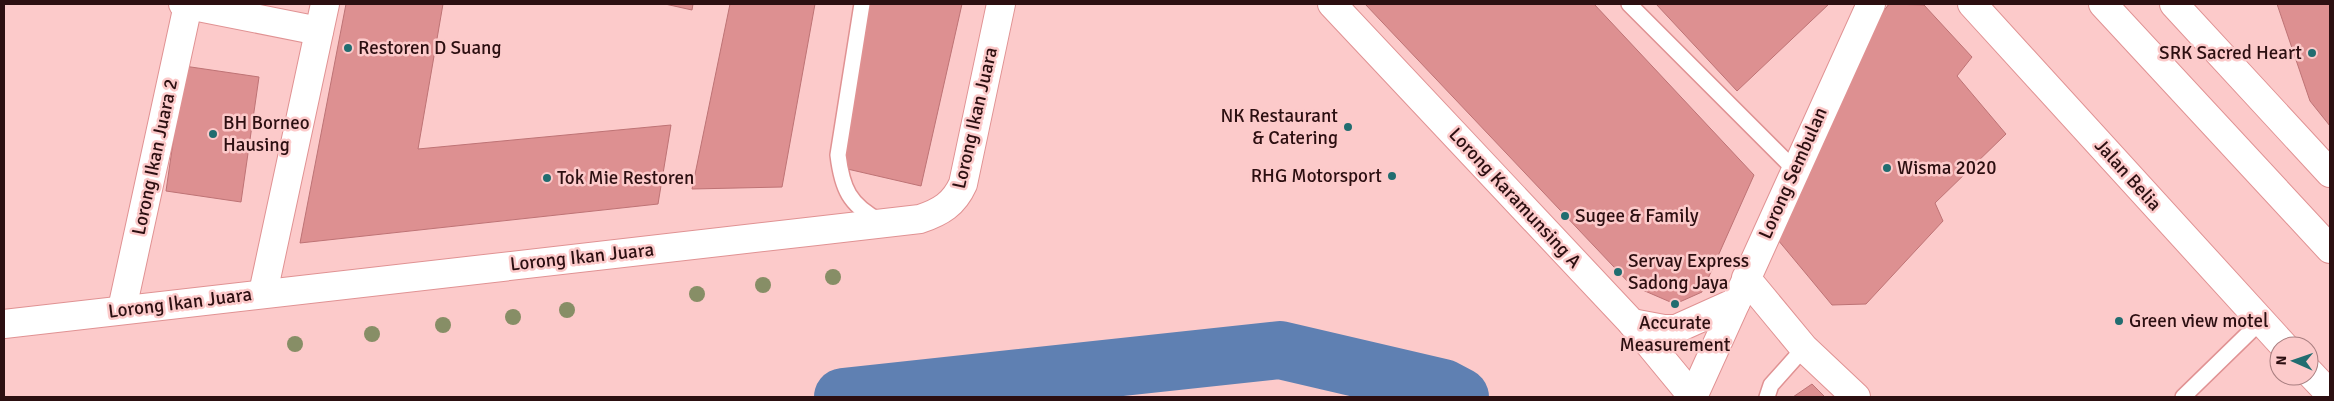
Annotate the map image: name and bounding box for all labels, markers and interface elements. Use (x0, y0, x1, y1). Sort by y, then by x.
place label: Restoren D Suang (358, 36, 502, 60)
place label: SRK Sacred Heart (2159, 41, 2302, 65)
marker: Restoren D Suang (342, 42, 354, 54)
street label: Lorong Ikan Juara (947, 45, 1003, 191)
marker: SRK Sacred Heart (2306, 47, 2318, 59)
street label: Lorong Ikan Juara 2 (127, 77, 183, 237)
street label: Lorong Sembulan (1753, 103, 1833, 243)
place label: NK Restaurant & Catering (1220, 104, 1338, 150)
place label: BH Borneo Hausing (223, 111, 310, 157)
marker: NK Restaurant & Catering (1342, 121, 1354, 133)
street label: Lorong Karamunsing A (1444, 123, 1587, 274)
marker: BH Borneo Hausing (207, 128, 219, 140)
street label: Jalan Belia (2089, 134, 2167, 216)
place label: Wisma 2020 (1897, 156, 1997, 180)
marker: Wisma 2020 (1881, 162, 1893, 174)
place label: RHG Motorsport (1251, 164, 1382, 188)
place label: Tok Mie Restoren (557, 166, 694, 190)
marker: RHG Motorsport (1386, 170, 1398, 182)
marker: Tok Mie Restoren (541, 172, 553, 184)
place label: Sugee & Family (1575, 204, 1699, 228)
marker: Sugee & Family (1559, 210, 1571, 222)
street label: Lorong Ikan Juara (509, 238, 655, 276)
place label: Servay Express Sadong Jaya (1628, 249, 1749, 295)
marker: Servay Express Sadong Jaya (1612, 266, 1624, 278)
street label: Lorong Ikan Juara (107, 282, 253, 324)
marker: Accurate Measurement (1669, 298, 1681, 310)
place label: Green view motel (2129, 309, 2269, 333)
place label: Accurate Measurement (1620, 311, 1731, 357)
marker: Green view motel (2113, 315, 2125, 327)
north arrow (2269, 336, 2319, 386)
text: N (2273, 355, 2290, 366)

